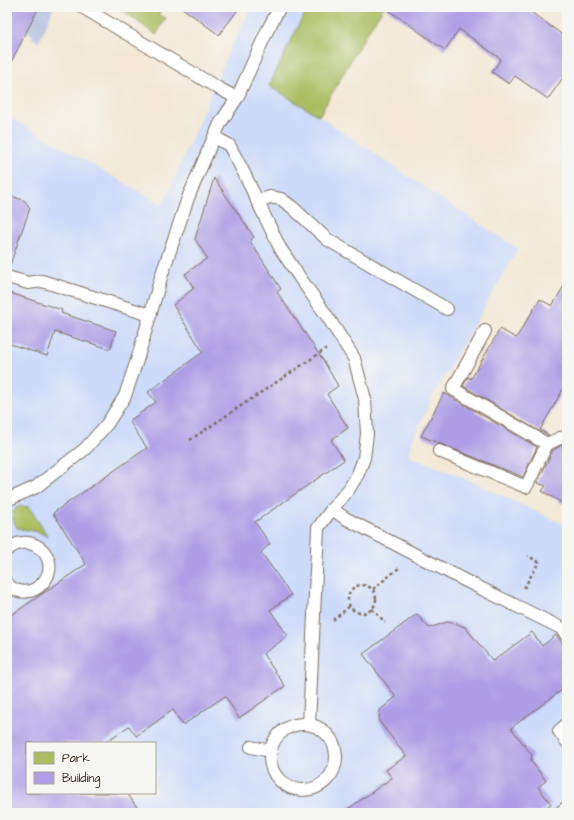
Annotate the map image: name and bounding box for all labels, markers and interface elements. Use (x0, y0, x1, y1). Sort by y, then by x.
legend (26, 742, 156, 794)
text: Park (62, 750, 90, 767)
text: Building (62, 770, 100, 788)

